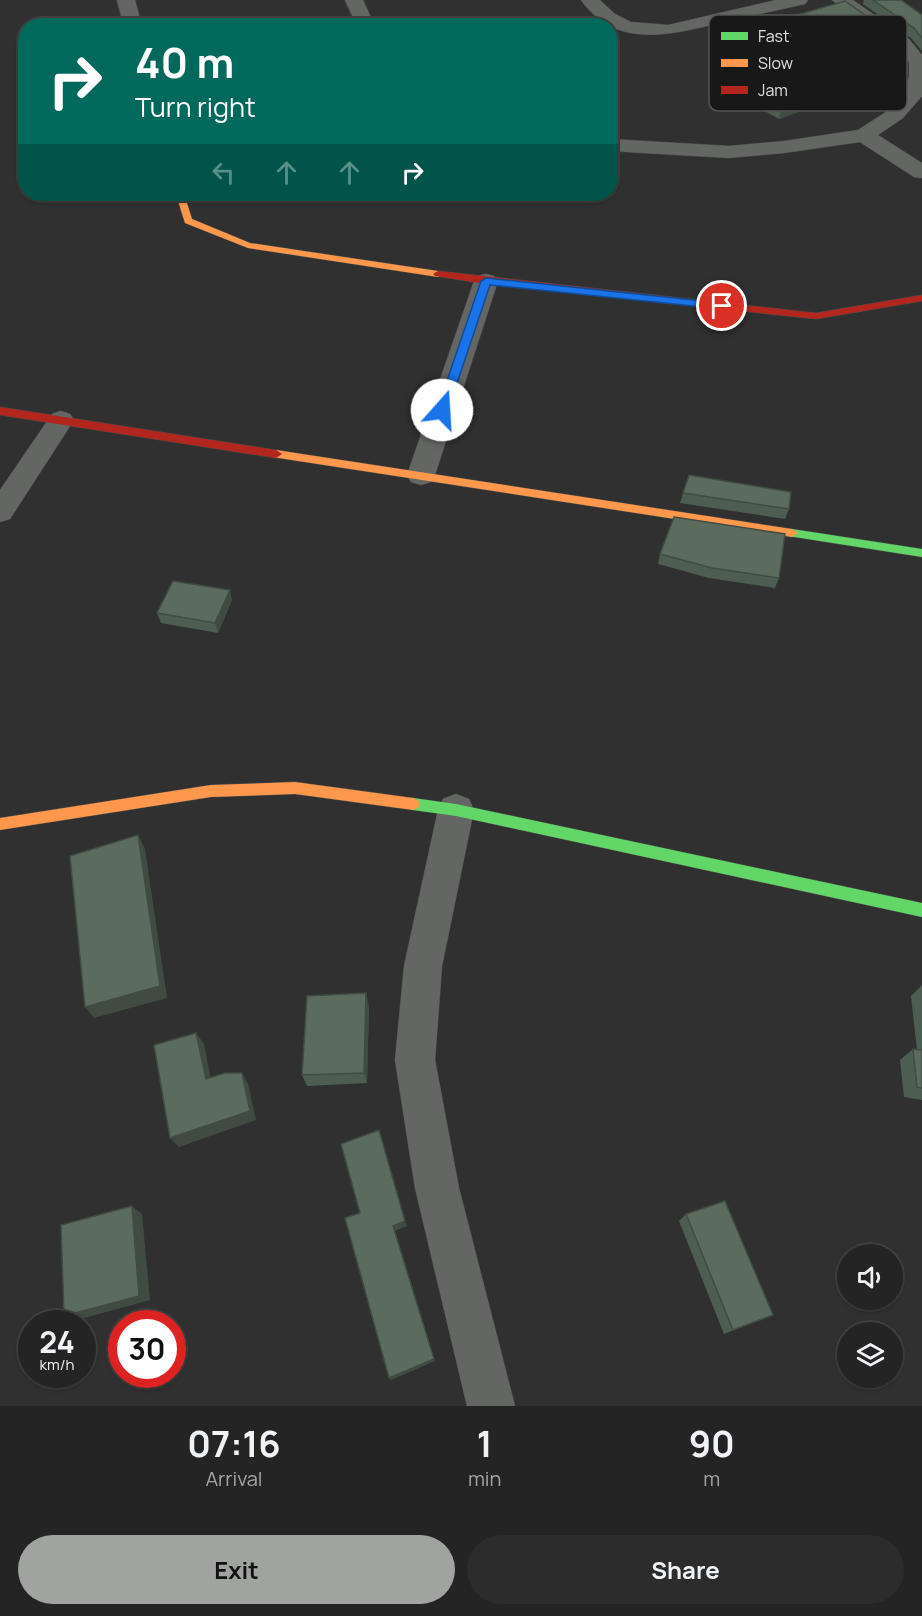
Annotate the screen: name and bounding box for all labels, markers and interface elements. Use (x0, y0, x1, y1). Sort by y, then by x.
legend (709, 15, 907, 111)
text: Fast (758, 25, 789, 47)
text: 40 m (135, 33, 234, 91)
icon: right (36, 42, 114, 120)
text: Slow (758, 52, 793, 74)
text: Jam (758, 79, 788, 101)
text: Turn right (135, 88, 256, 125)
icon: left (207, 156, 240, 189)
icon: ahead (270, 156, 303, 189)
icon: ahead (333, 156, 366, 189)
icon: right (396, 156, 429, 189)
pin (696, 280, 747, 331)
icon: arrive (705, 289, 738, 322)
position arrow (410, 378, 474, 442)
map controls (837, 1244, 903, 1388)
button: sound (837, 1244, 903, 1310)
speed limit sign: 30 (108, 1310, 186, 1388)
text: 24 (39, 1321, 75, 1362)
button: layers (837, 1322, 903, 1388)
text: km/h (40, 1354, 74, 1375)
text: 07:16 (187, 1419, 281, 1468)
text: 1 (477, 1419, 493, 1468)
text: 90 (689, 1419, 735, 1468)
text: Arrival (205, 1465, 262, 1492)
text: min (468, 1465, 501, 1492)
text: m (703, 1465, 720, 1492)
button: Exit (18, 1535, 455, 1604)
button: Share (467, 1535, 904, 1604)

